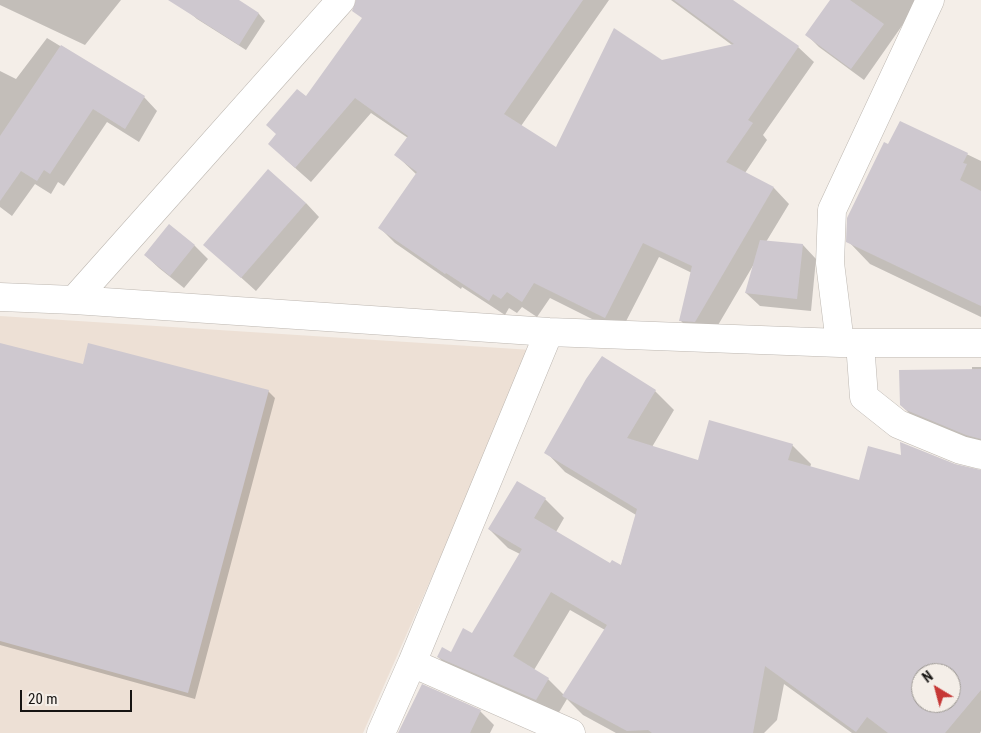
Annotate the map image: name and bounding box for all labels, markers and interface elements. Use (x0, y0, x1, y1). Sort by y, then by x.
north arrow (911, 663, 961, 713)
text: N (919, 668, 936, 686)
scale bar (22, 680, 135, 712)
text: 20 m (28, 690, 58, 708)

